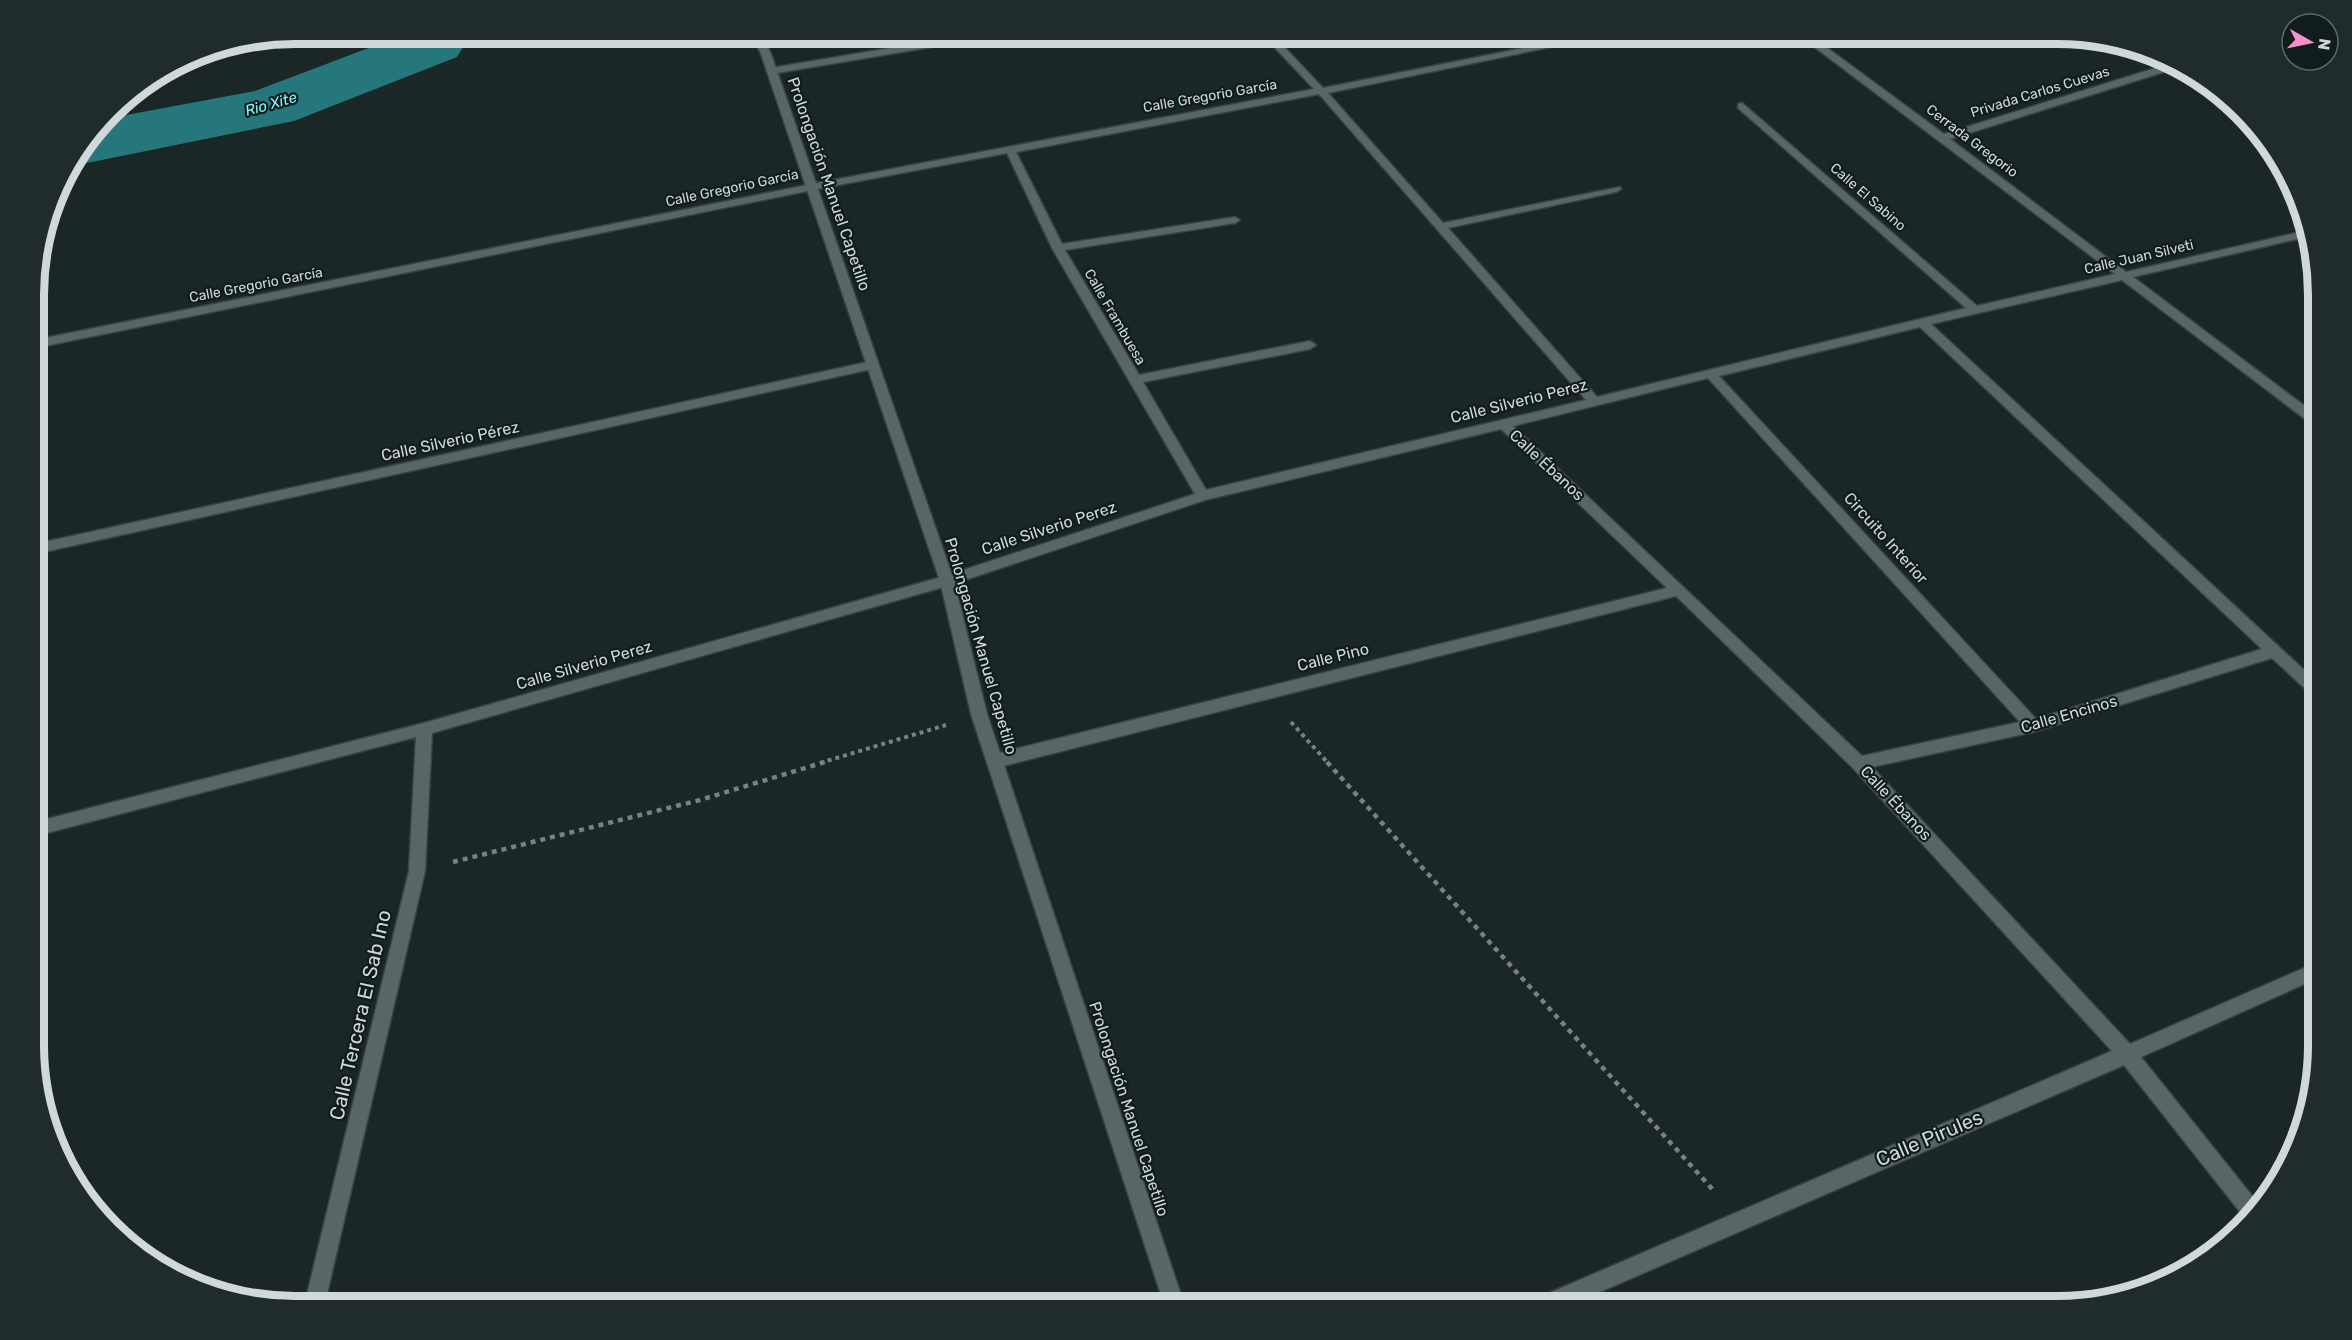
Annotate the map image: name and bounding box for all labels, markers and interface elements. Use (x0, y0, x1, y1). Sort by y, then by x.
north arrow (2280, 12, 2340, 72)
text: N (2314, 37, 2335, 51)
street label: Privada Carlos Cuevas (1968, 63, 2112, 121)
street label: Prolongación Manuel Capetillo (783, 75, 875, 293)
street label: Calle Gregorio García (1142, 76, 1278, 116)
water label: Rio Xite (243, 88, 300, 120)
street label: Cerrada Gregorio (1923, 101, 2021, 181)
street label: Calle El Sabino (1827, 159, 1909, 235)
street label: Calle Gregorio García (664, 166, 800, 210)
street label: Calle Juan Silveti (2083, 236, 2195, 278)
street label: Calle Gregorio García (188, 264, 324, 306)
street label: Calle Frambuesa (1081, 266, 1149, 368)
street label: Calle Silverio Perez (1448, 375, 1590, 427)
street label: Calle Silverio Pérez (379, 417, 521, 465)
street label: Calle Ébanos (1506, 426, 1588, 504)
street label: Circuito Interior (1840, 488, 1932, 588)
street label: Calle Silverio Perez (979, 497, 1119, 559)
street label: Prolongación Manuel Capetillo (941, 535, 1021, 757)
street label: Calle Silverio Perez (514, 636, 654, 694)
street label: Calle Pino (1295, 639, 1371, 675)
street label: Calle Encinos (2019, 691, 2119, 737)
street label: Calle Ébanos (1857, 762, 1935, 844)
street label: Calle Tercera El Sab Ino (324, 908, 396, 1122)
street label: Prolongación Manuel Capetillo (1085, 999, 1173, 1219)
street label: Calle Pirules (1872, 1105, 1986, 1171)

